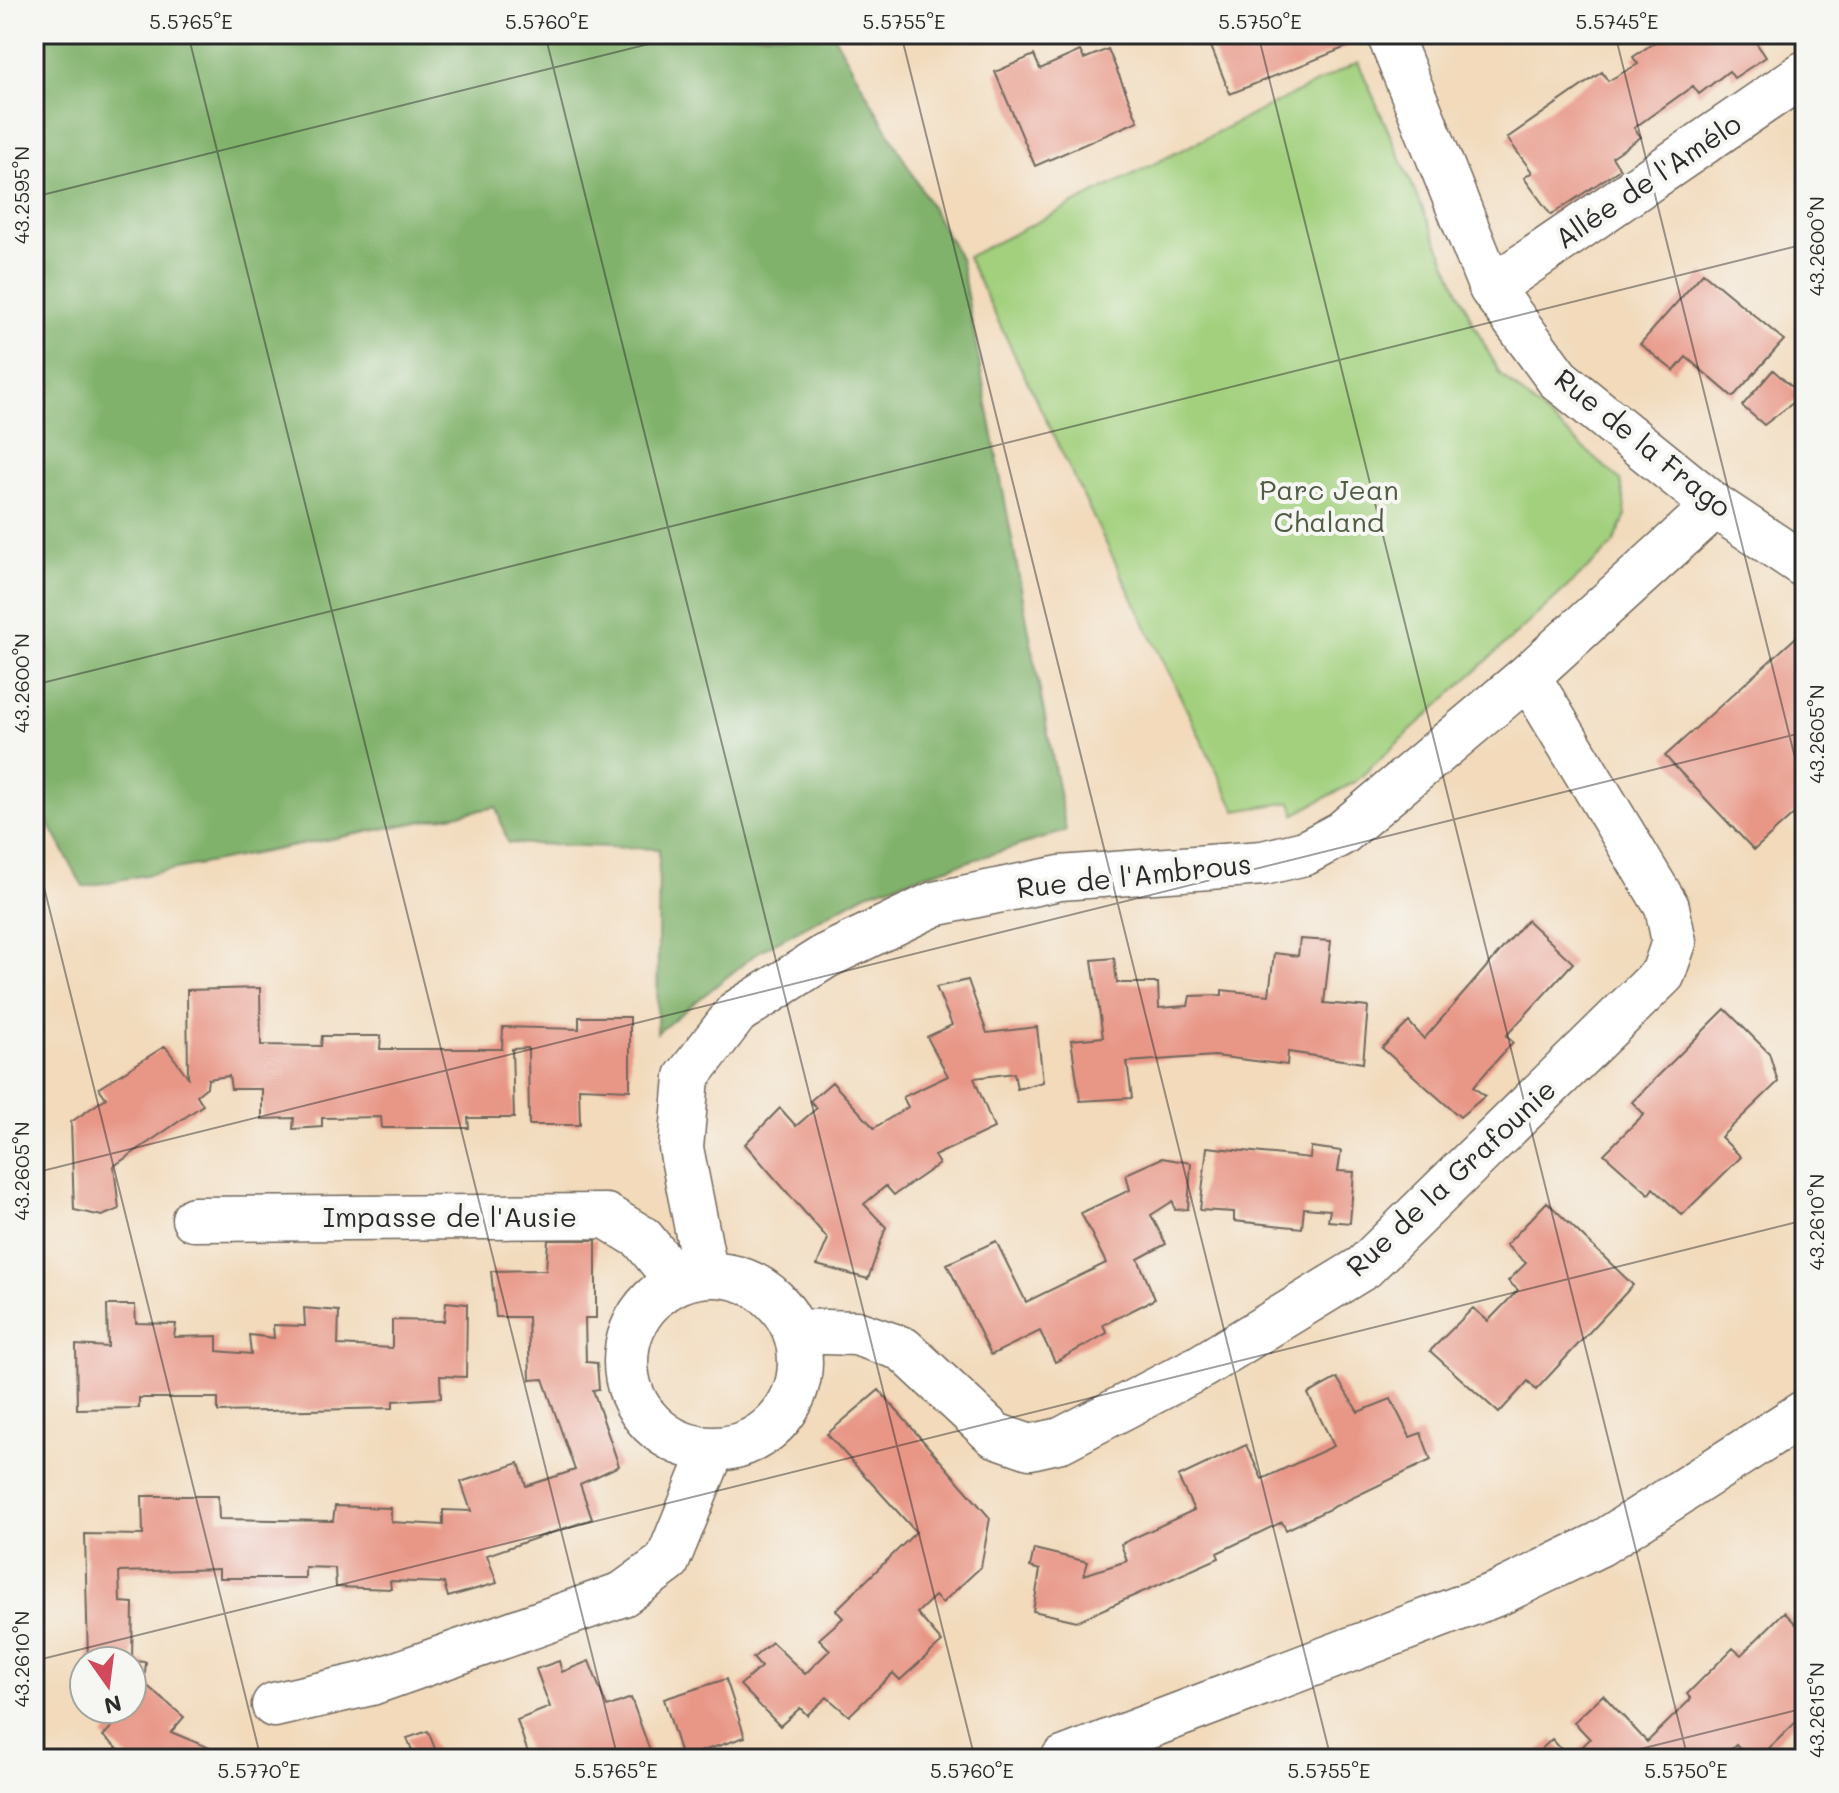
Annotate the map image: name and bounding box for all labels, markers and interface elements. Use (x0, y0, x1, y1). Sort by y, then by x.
text: 5.5765°E (149, 8, 233, 34)
text: 5.5760°E (505, 8, 589, 34)
text: 5.5755°E (863, 8, 945, 34)
text: 5.5750°E (1218, 8, 1302, 34)
text: 5.5745°E (1576, 8, 1658, 34)
street label: Allée de l'Amélo (1547, 105, 1747, 256)
text: 43.2595°N (8, 146, 34, 244)
text: 43.2600°N (1803, 196, 1829, 296)
street label: Rue de la Frago (1548, 360, 1739, 525)
park label: Parc Jean Chaland (1259, 471, 1399, 539)
text: 43.2600°N (8, 633, 34, 733)
text: 43.2605°N (1803, 684, 1829, 784)
street label: Rue de l'Ambrous (1015, 845, 1253, 905)
street label: Rue de la Grafounie (1338, 1071, 1563, 1284)
text: 43.2605°N (8, 1121, 34, 1221)
text: 43.2610°N (1803, 1174, 1829, 1270)
street label: Impasse de l'Ausie (323, 1198, 577, 1234)
text: 43.2610°N (8, 1611, 34, 1707)
north arrow (68, 1645, 148, 1725)
text: 43.2615°N (1803, 1662, 1829, 1758)
text: N (101, 1689, 125, 1721)
text: 5.5770°E (218, 1757, 300, 1783)
text: 5.5765°E (574, 1757, 658, 1783)
text: 5.5760°E (930, 1757, 1014, 1783)
text: 5.5755°E (1288, 1757, 1370, 1783)
text: 5.5750°E (1644, 1757, 1728, 1783)

